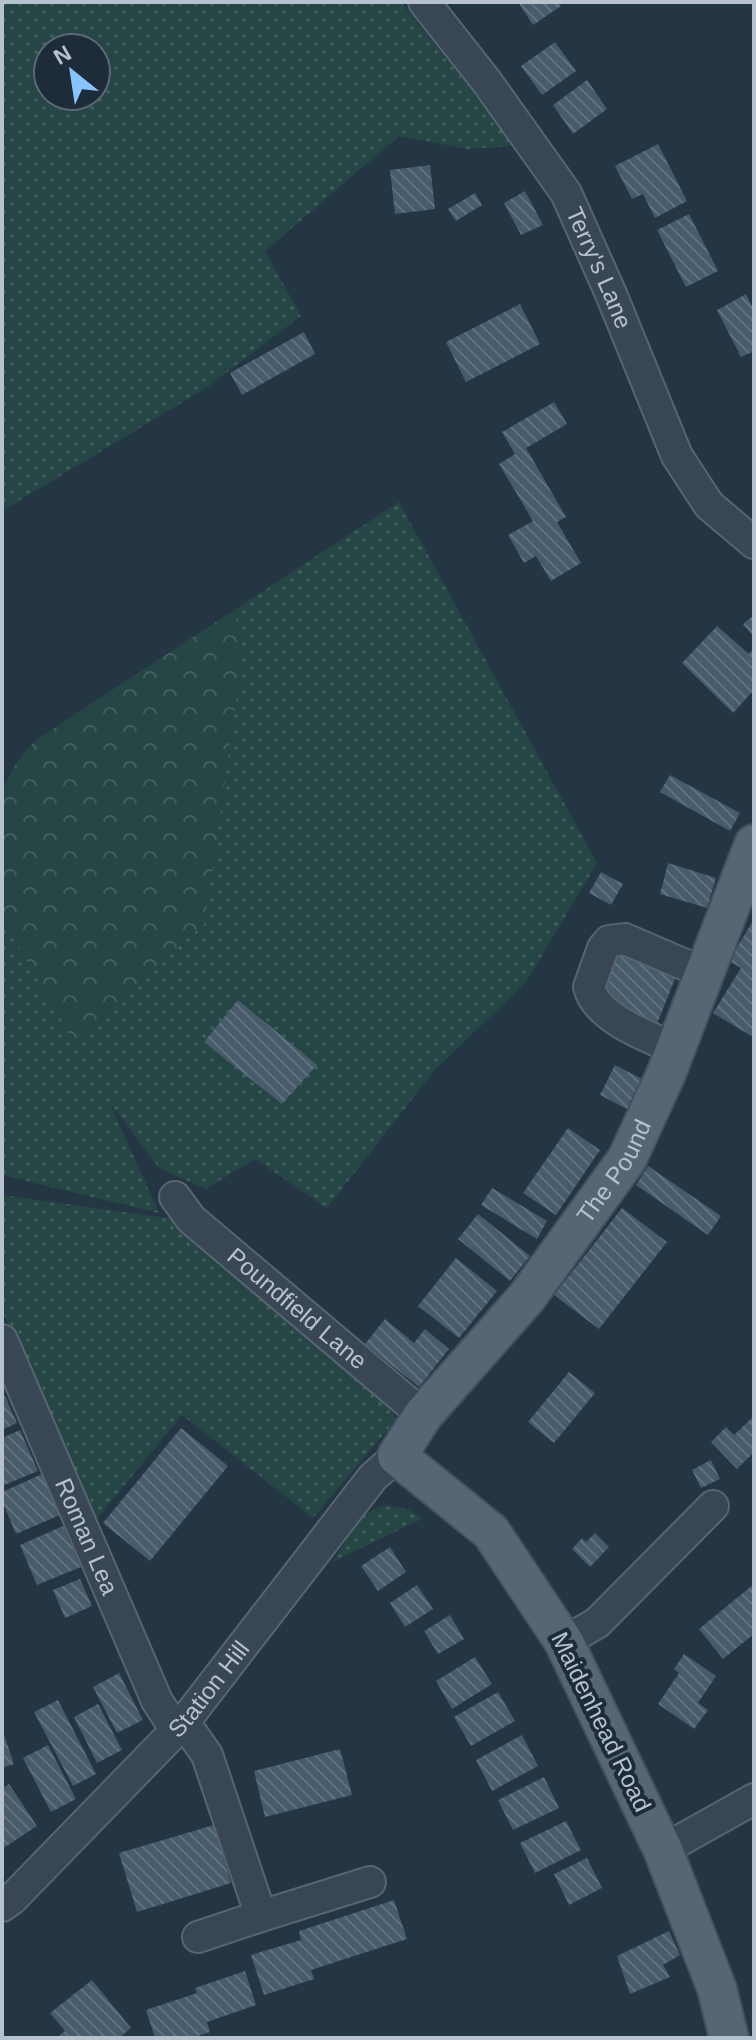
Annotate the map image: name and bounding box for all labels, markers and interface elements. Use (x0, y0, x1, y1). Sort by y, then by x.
north arrow (32, 32, 112, 112)
text: N (49, 40, 75, 70)
street label: Terry's Lane (561, 203, 638, 333)
street label: The Pound (571, 1115, 656, 1228)
street label: Poundfield Lane (222, 1242, 372, 1375)
street label: Roman Lea (50, 1474, 124, 1599)
street label: Maidenhead Road (546, 1628, 657, 1816)
street label: Station Hill (163, 1636, 254, 1743)

